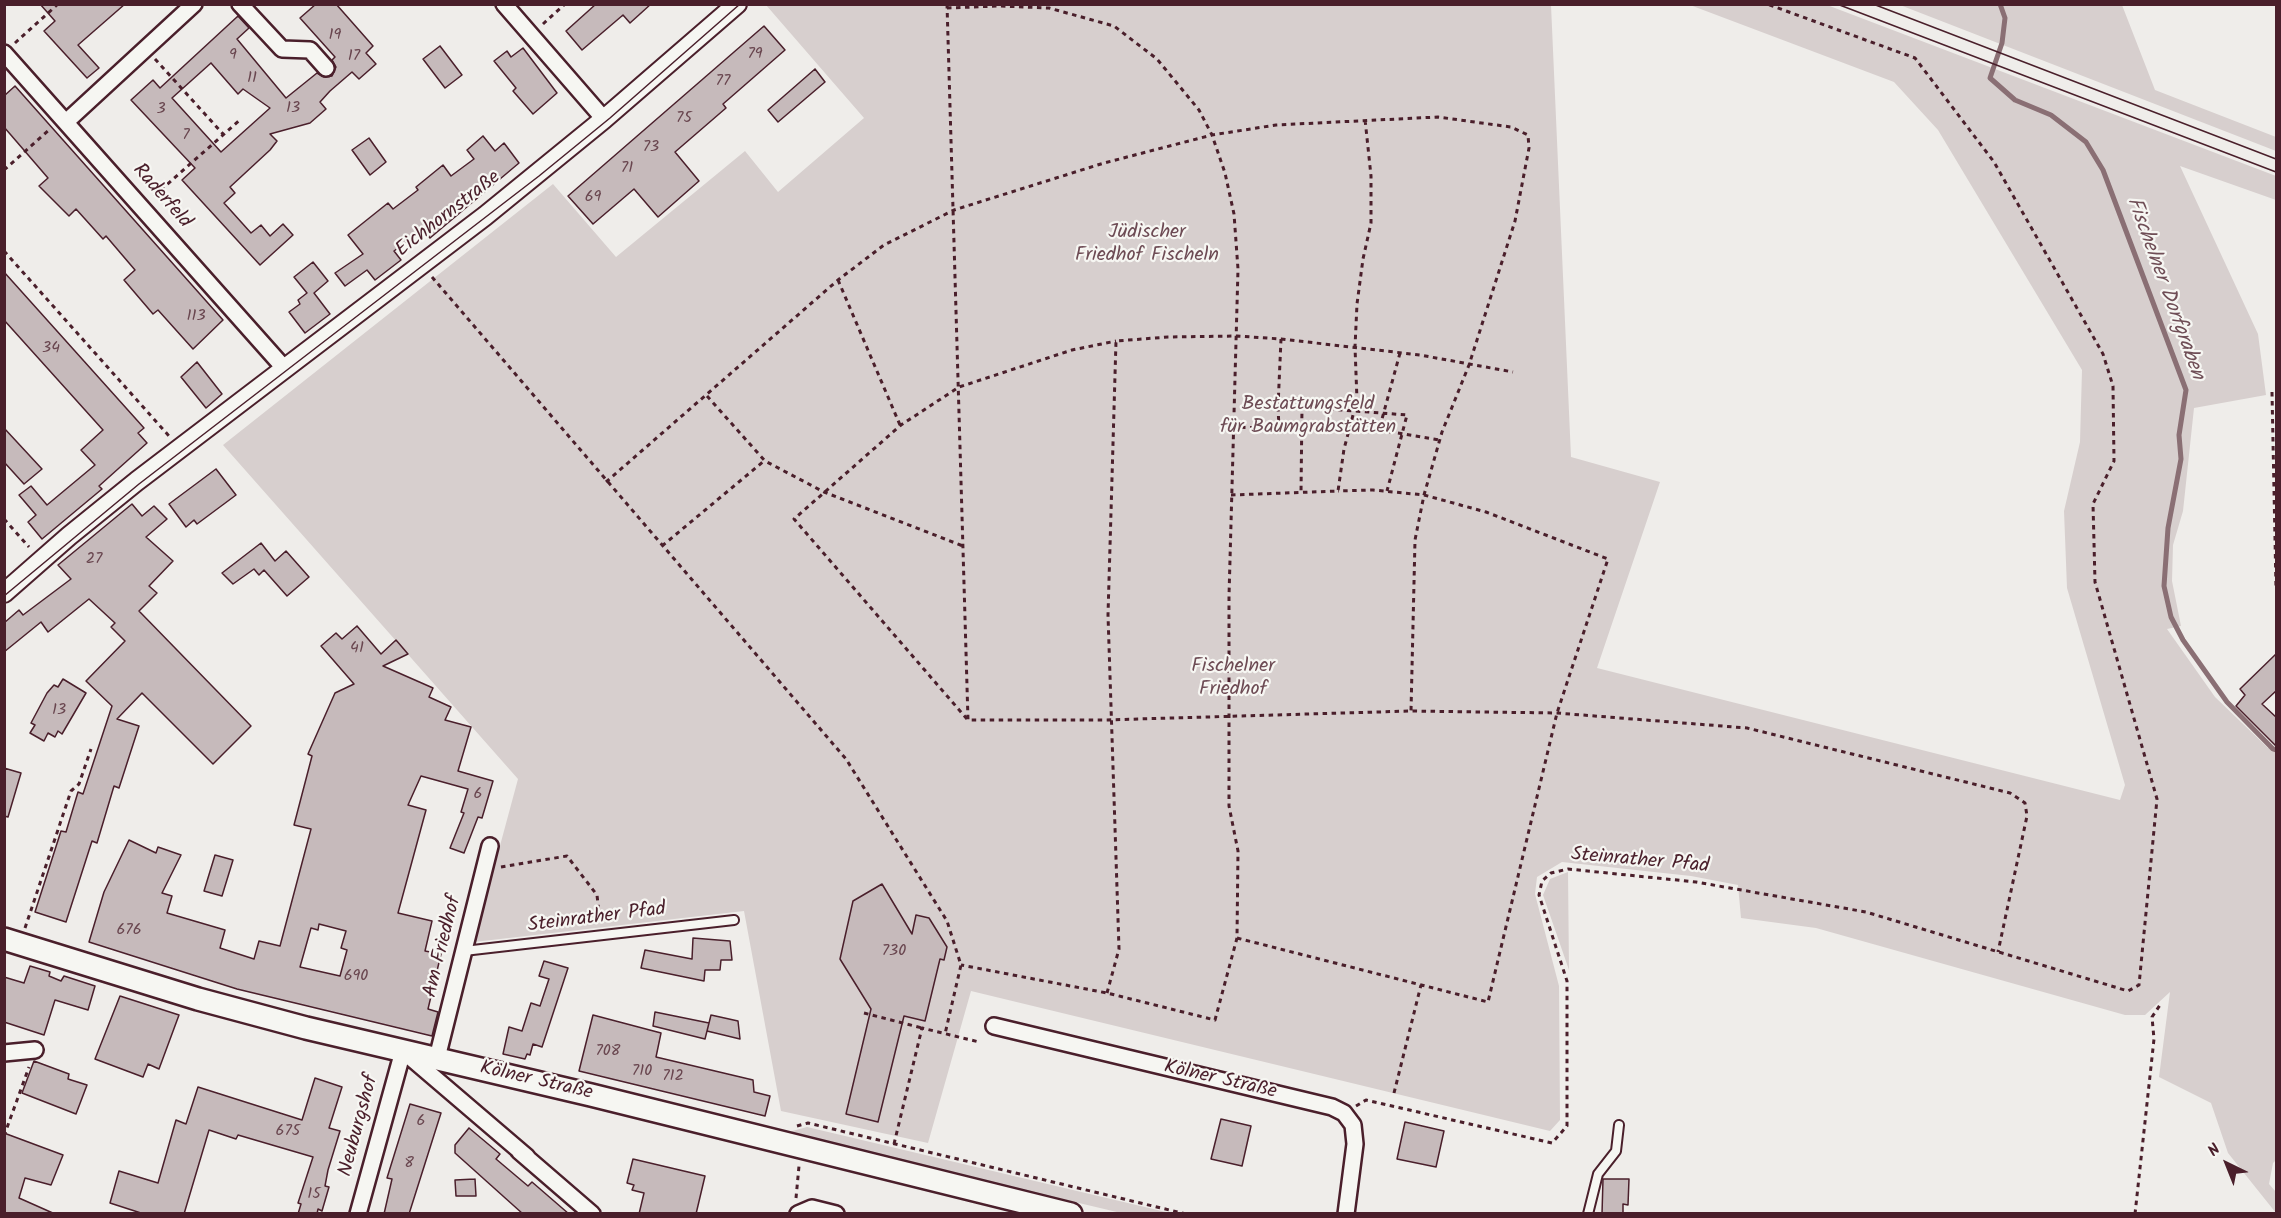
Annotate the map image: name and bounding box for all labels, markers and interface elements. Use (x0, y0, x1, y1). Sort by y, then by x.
house number: 19 (329, 26, 341, 46)
house number: 79 (747, 45, 763, 65)
house number: 9 (229, 46, 237, 66)
house number: 17 (348, 47, 360, 67)
house number: 11 (247, 69, 257, 89)
house number: 77 (716, 72, 730, 92)
house number: 13 (286, 99, 300, 119)
house number: 3 (156, 100, 166, 120)
house number: 75 (676, 109, 692, 129)
house number: 7 (182, 126, 190, 146)
house number: 73 (643, 138, 659, 158)
house number: 71 (621, 159, 633, 179)
street label: Raderfeld (126, 160, 196, 234)
street label: Eichhornstraße (392, 167, 506, 263)
house number: 69 (585, 188, 601, 208)
water label: Fischelner Dorfgraben (2119, 194, 2209, 384)
park label: Jüdischer Friedhof Fischeln (1075, 222, 1219, 269)
house number: 113 (186, 307, 206, 327)
house number: 34 (42, 339, 60, 359)
park label: Bestattungsfeld für Baumgrabstätten (1220, 394, 1396, 441)
house number: 27 (86, 550, 102, 570)
house number: 41 (350, 639, 364, 659)
park label: Fischelner Friedhof (1191, 656, 1275, 703)
house number: 13 (52, 701, 66, 721)
house number: 6 (474, 785, 482, 805)
street label: Steinrather Pfad (1570, 844, 1710, 880)
street label: Am Friedhof (420, 894, 468, 1000)
street label: Steinrather Pfad (527, 899, 667, 939)
house number: 676 (116, 921, 142, 941)
house number: 730 (882, 942, 906, 962)
house number: 690 (344, 967, 368, 987)
house number: 708 (595, 1042, 621, 1062)
street label: Kölner Straße (1161, 1056, 1279, 1106)
street label: Kölner Straße (477, 1057, 595, 1107)
house number: 710 (632, 1062, 652, 1082)
house number: 712 (662, 1067, 684, 1087)
street label: Neuburgshof (335, 1073, 385, 1179)
house number: 6 (417, 1112, 425, 1132)
house number: 675 (276, 1122, 300, 1142)
north arrow (2197, 1134, 2257, 1194)
text: N (2202, 1138, 2227, 1163)
house number: 8 (404, 1154, 414, 1174)
house number: 15 (307, 1185, 321, 1205)

